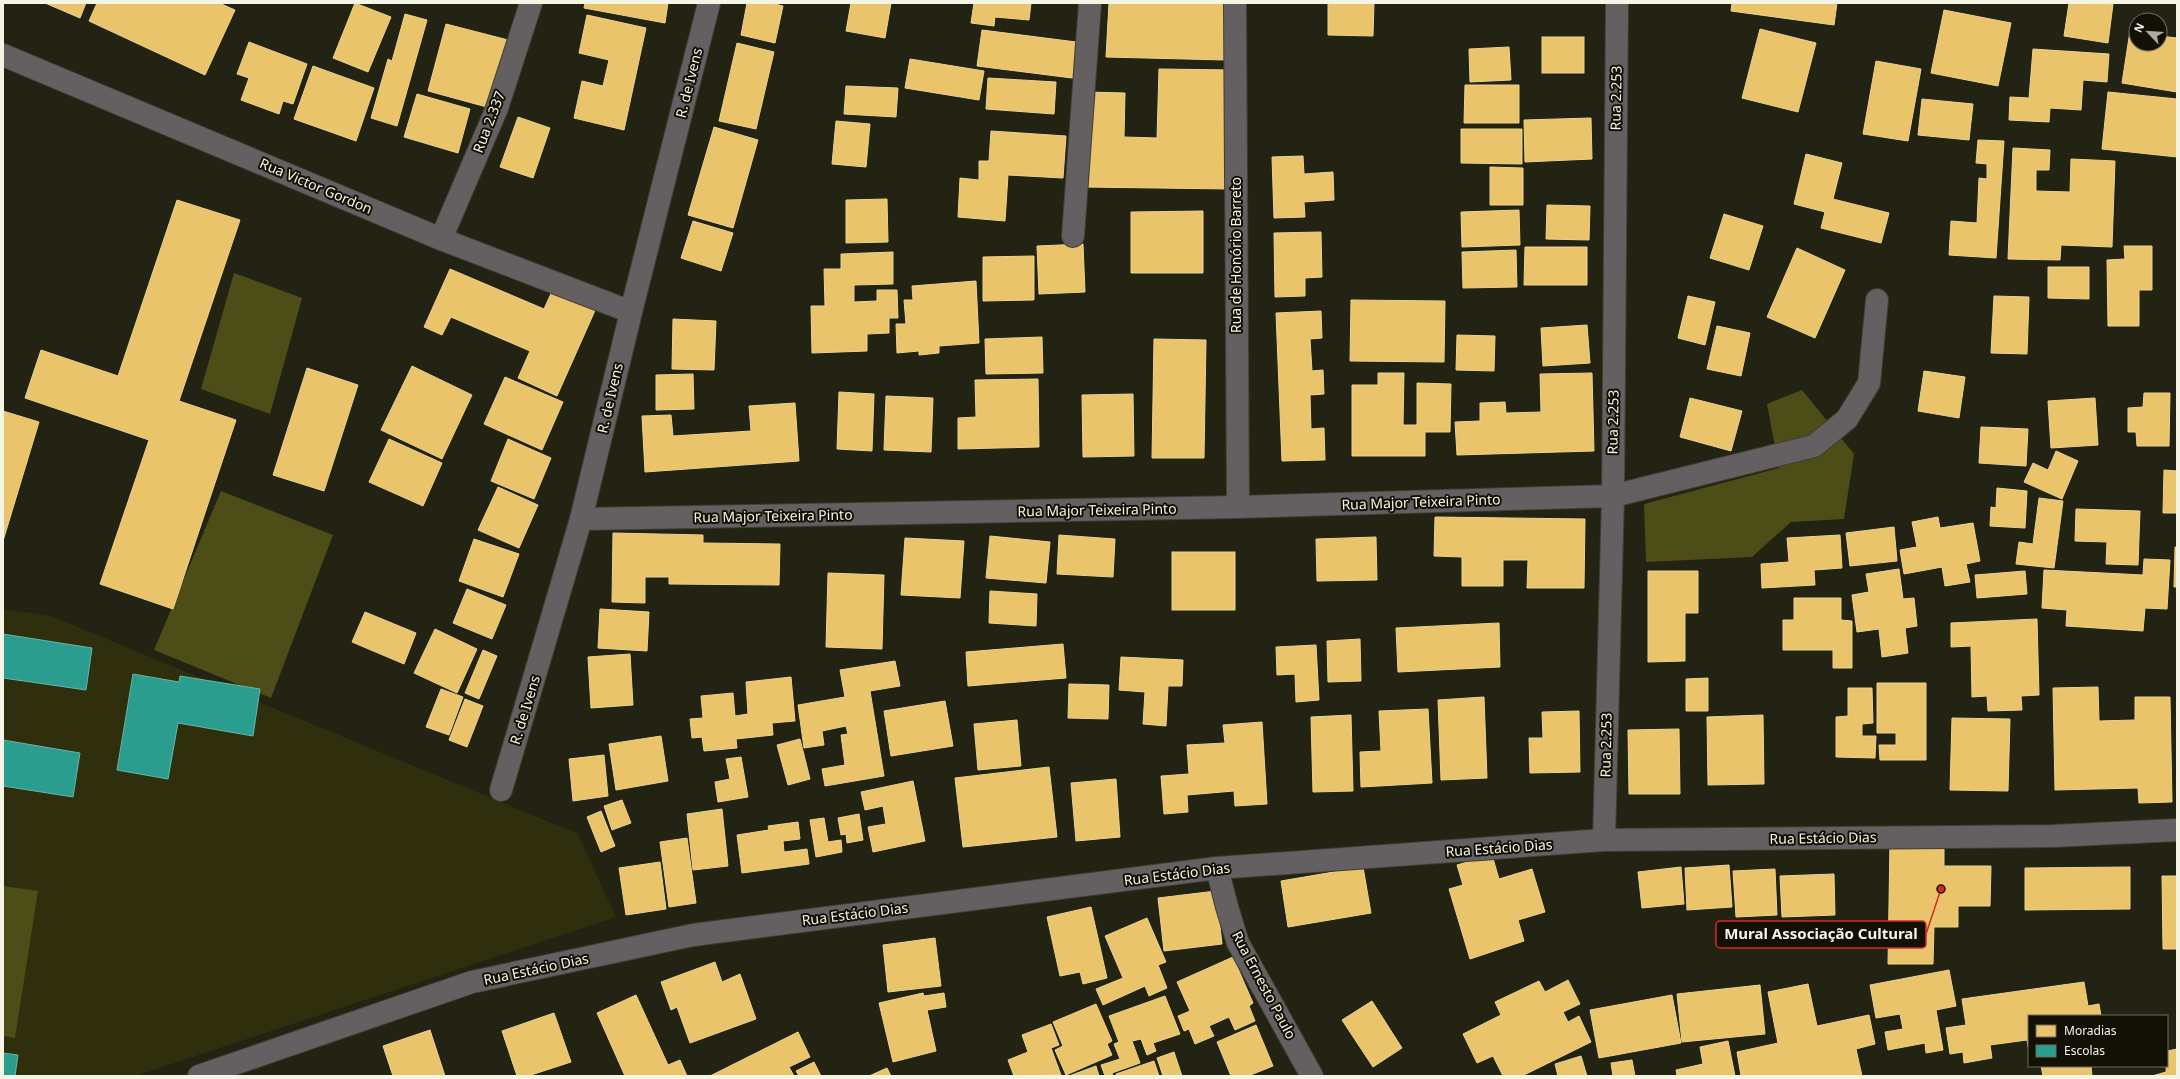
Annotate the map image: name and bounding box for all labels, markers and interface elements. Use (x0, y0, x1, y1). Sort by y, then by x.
north arrow (2128, 12, 2168, 52)
text: N (2130, 20, 2147, 35)
street label: R. de Ivens (671, 46, 706, 120)
street label: Rua 2.253 (1605, 66, 1626, 130)
street label: Rua 2.337 (468, 88, 509, 155)
street label: Rua Victor Gordon (257, 153, 375, 218)
street label: Rua de Honório Barreto (1226, 177, 1245, 333)
street label: R. de Ivens (592, 361, 627, 435)
street label: Rua 2.253 (1602, 390, 1623, 454)
street label: Rua Major Teixeira Pinto (1341, 489, 1501, 514)
street label: Rua Major Teixeira Pinto (1017, 499, 1177, 520)
street label: Rua Major Teixeira Pinto (693, 505, 853, 526)
street label: R. de Ivens (505, 673, 544, 747)
street label: Rua 2.253 (1595, 713, 1616, 777)
street label: Rua Estácio Dias (1769, 827, 1877, 848)
street label: Rua Estácio Dias (1445, 834, 1553, 861)
street label: Rua Estácio Dias (1123, 858, 1232, 889)
street label: Rua Estácio Dias (801, 898, 910, 929)
callout: Mural Associação Cultural (1716, 921, 1926, 948)
text: Mural Associação Cultural (1724, 923, 1918, 943)
street label: Rua Ernesto Paulo (1228, 927, 1301, 1042)
street label: Rua Estácio Dias (482, 948, 591, 989)
legend (2028, 1015, 2168, 1067)
text: Moradias (2064, 1022, 2117, 1039)
text: Escolas (2064, 1042, 2105, 1059)

